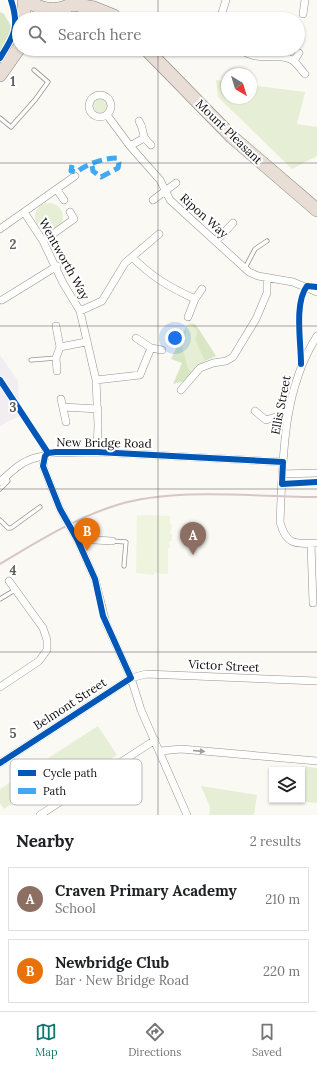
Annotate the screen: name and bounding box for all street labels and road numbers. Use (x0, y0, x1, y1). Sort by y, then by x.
street label: Mount Pleasant (193, 96, 266, 167)
street label: Ripon Way (177, 190, 232, 242)
street label: Wentworth Way (36, 215, 93, 303)
street label: Ellis Street (267, 374, 294, 436)
street label: New Bridge Road (56, 434, 152, 451)
street label: Victor Street (187, 656, 260, 675)
street label: Belmont Street (30, 674, 109, 733)

